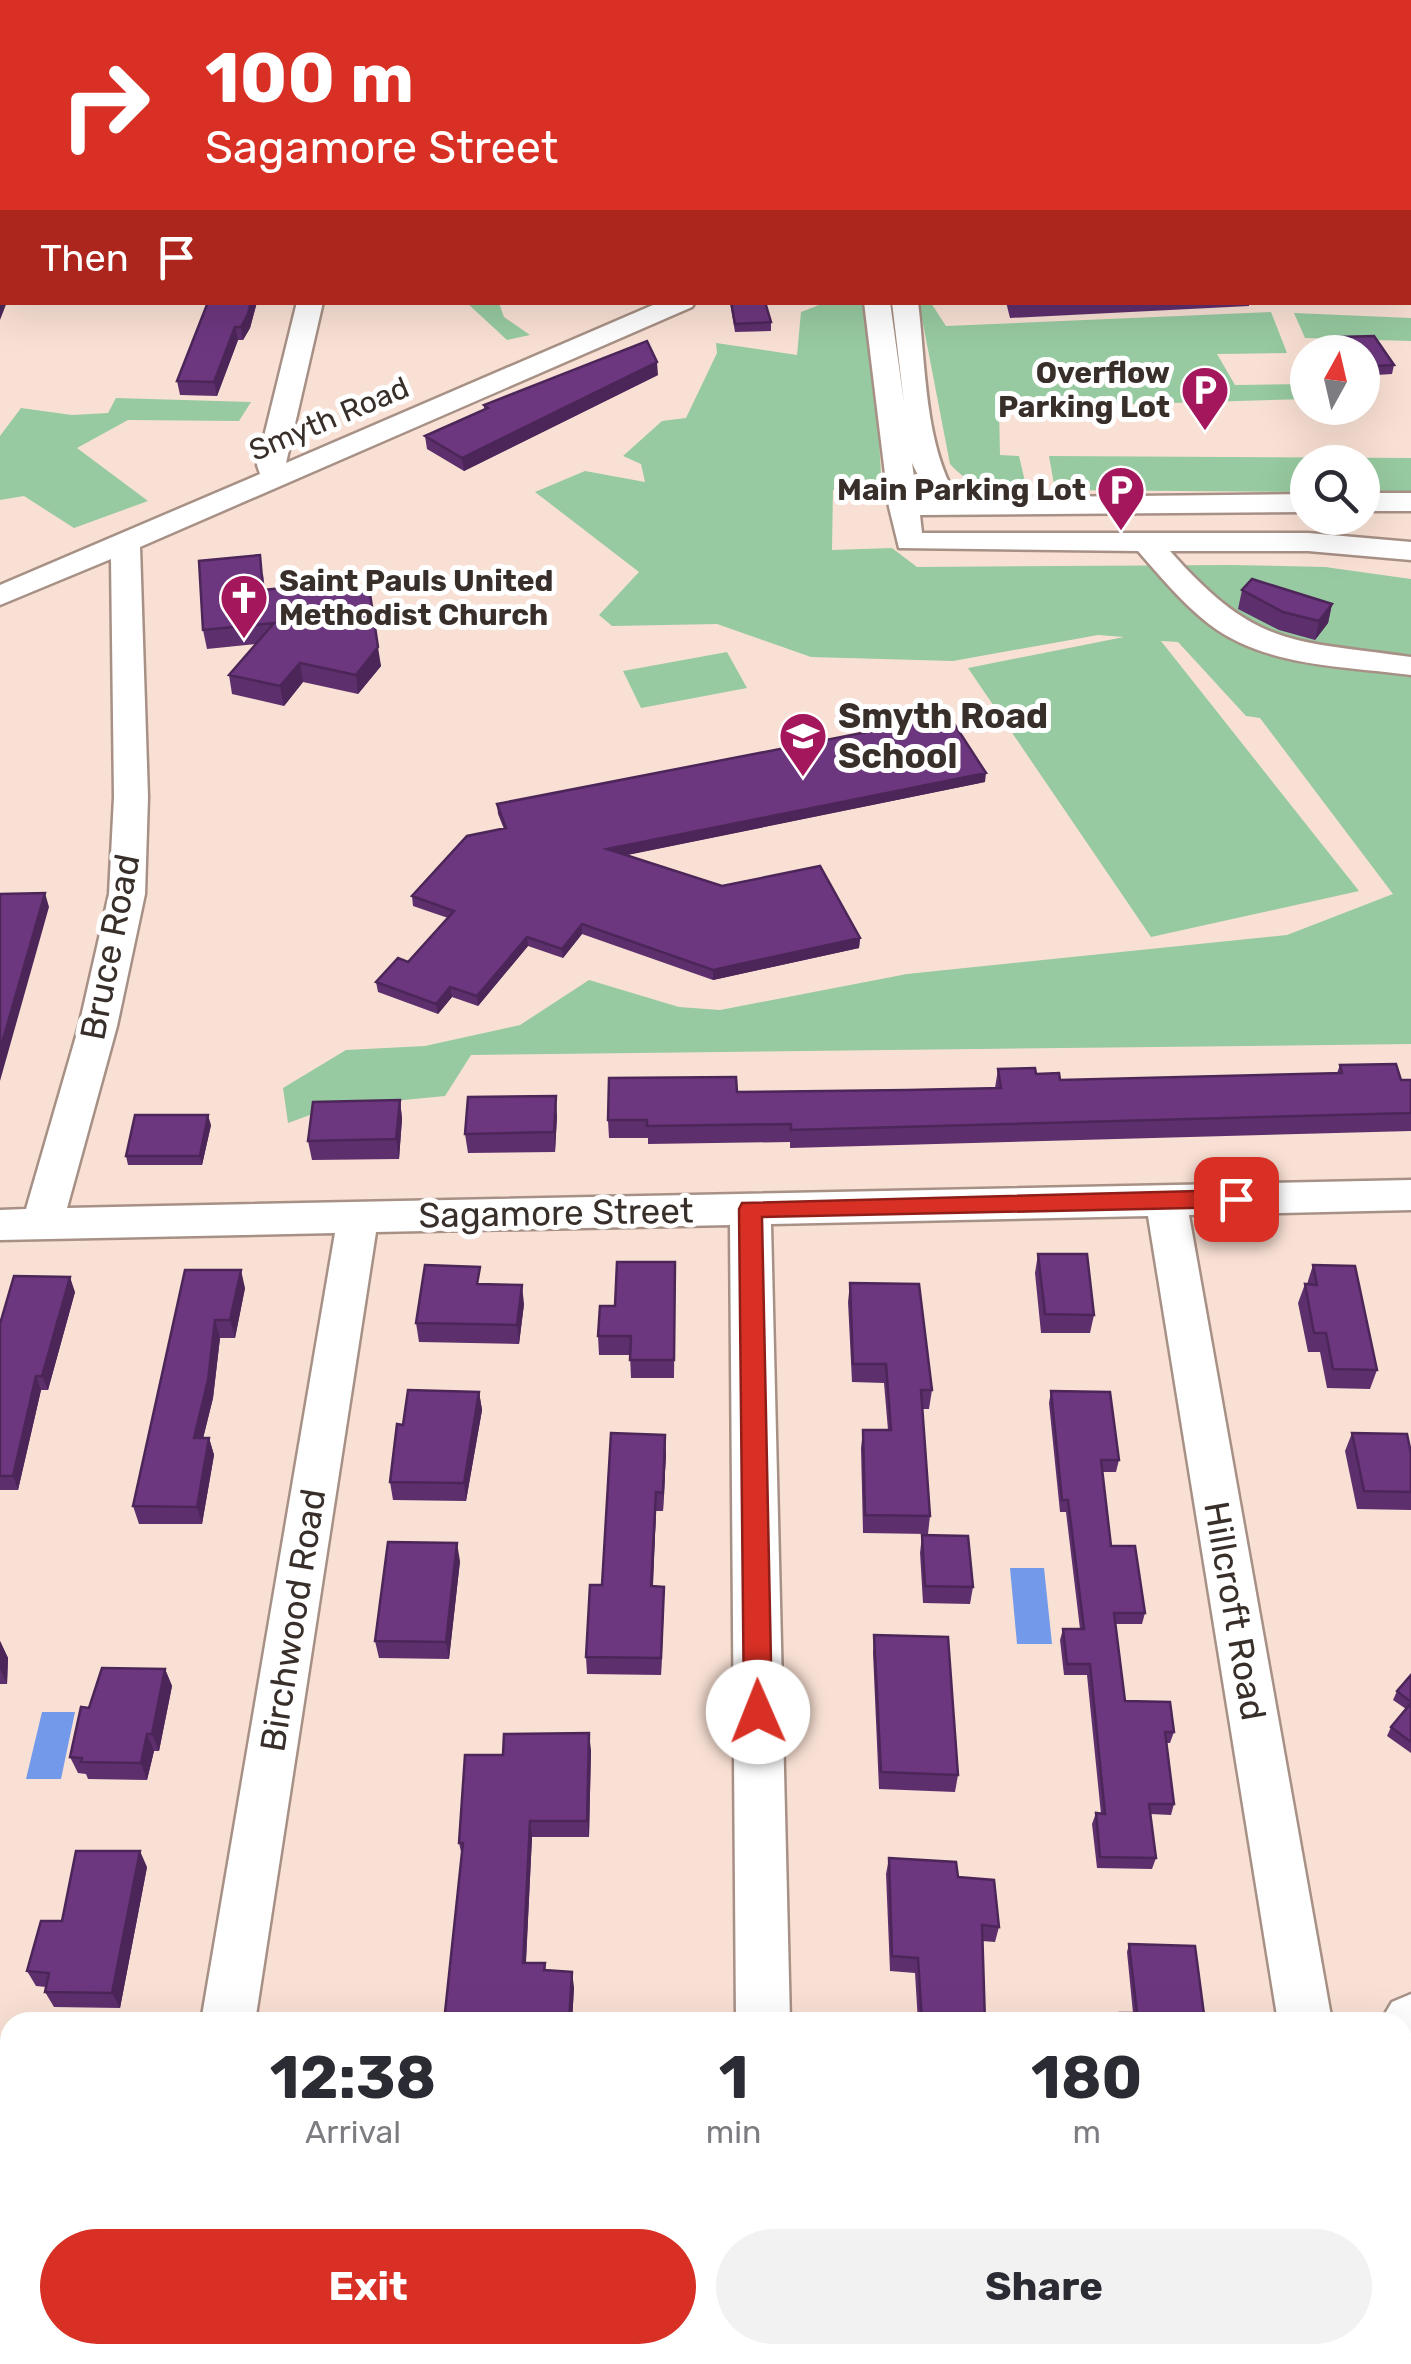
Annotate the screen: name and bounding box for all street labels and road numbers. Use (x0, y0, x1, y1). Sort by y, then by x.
street label: Smyth Road (244, 369, 414, 469)
street label: Bruce Road (71, 851, 149, 1043)
street label: Sagamore Street (418, 1190, 694, 1236)
street label: Birchwood Road (252, 1486, 334, 1754)
street label: Hillcroft Road (1195, 1498, 1275, 1724)

